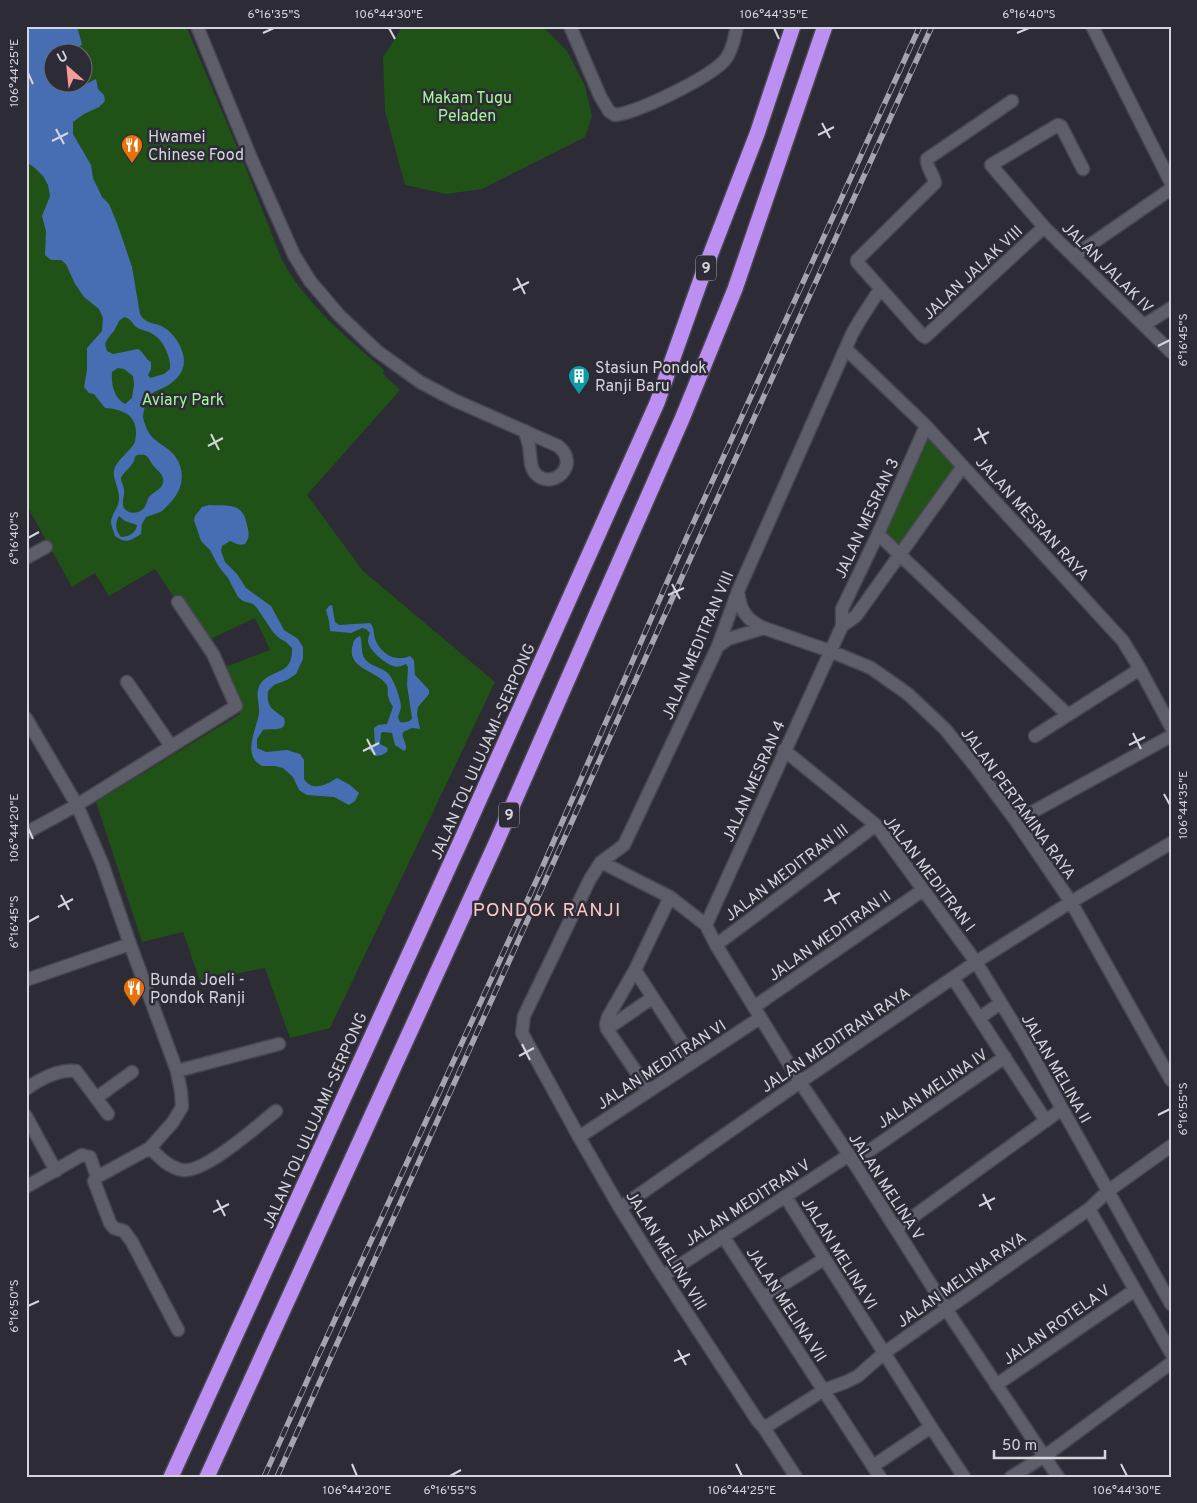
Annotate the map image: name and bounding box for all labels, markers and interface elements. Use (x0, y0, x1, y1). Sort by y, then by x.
text: 6°16'35"S (248, 7, 300, 23)
text: 106°44'30"E (355, 7, 423, 23)
text: 106°44'35"E (740, 7, 808, 23)
text: 6°16'40"S (1002, 7, 1056, 23)
text: 106°44'25"E (7, 39, 23, 107)
north arrow (42, 42, 92, 92)
text: U (54, 48, 71, 68)
park label: Makam Tugu Peladen (422, 89, 512, 127)
place label: Hwamei Chinese Food (148, 128, 244, 166)
restaurant icon: Hwamei Chinese Food (120, 133, 144, 164)
street label: JALAN JALAK IV (1057, 218, 1157, 318)
street label: JALAN JALAK VIII (919, 222, 1028, 325)
road number: 9 (696, 256, 716, 280)
text: 6°16'45"S (1176, 313, 1192, 367)
place label: Stasiun Pondok Ranji Baru (595, 359, 707, 397)
building icon: Stasiun Pondok Ranji Baru (567, 364, 591, 395)
park label: Aviary Park (142, 391, 224, 411)
street label: JALAN MESRAN RAYA (970, 453, 1093, 586)
street label: JALAN MESRAN 3 (831, 455, 905, 582)
text: 6°16'40"S (7, 511, 23, 565)
street label: JALAN MEDITRAN VIII (658, 568, 739, 723)
street label: JALAN TOL ULUJAMI–SERPONG (427, 641, 541, 863)
street label: JALAN MESRAN 4 (719, 718, 791, 846)
street label: JALAN PERTAMINA RAYA (955, 724, 1079, 884)
text: 106°44'35"E (1176, 771, 1192, 839)
text: 106°44'20"E (7, 794, 23, 862)
road number: 9 (499, 802, 519, 828)
street label: JALAN MEDITRAN I (878, 812, 979, 936)
street label: JALAN MEDITRAN III (721, 821, 853, 927)
street label: JALAN MEDITRAN II (765, 887, 895, 986)
text: 6°16'45"S (7, 895, 23, 949)
district label: PONDOK RANJI (473, 899, 621, 923)
place label: Bunda Joeli - Pondok Ranji (150, 971, 245, 1009)
restaurant icon: Bunda Joeli - Pondok Ranji (122, 976, 146, 1007)
street label: JALAN MEDITRAN RAYA (758, 983, 915, 1098)
street label: JALAN TOL ULUJAMI–SERPONG (259, 1010, 373, 1232)
street label: JALAN MELINA II (1016, 1011, 1095, 1127)
street label: JALAN MEDITRAN VI (594, 1016, 731, 1115)
street label: JALAN MELINA IV (874, 1045, 992, 1134)
text: 6°16'55"S (1176, 1082, 1192, 1136)
street label: JALAN MELINA V (843, 1130, 927, 1245)
street label: JALAN MEDITRAN V (681, 1156, 815, 1252)
street label: JALAN MELINA VIII (620, 1187, 710, 1315)
street label: JALAN MELINA VI (796, 1194, 881, 1314)
street label: JALAN MELINA RAYA (894, 1228, 1031, 1333)
street label: JALAN MELINA VII (741, 1244, 830, 1366)
text: 6°16'50"S (7, 1279, 23, 1333)
street label: JALAN ROTELA V (999, 1281, 1115, 1370)
scale bar (994, 1428, 1106, 1460)
text: 50 m (1002, 1437, 1037, 1456)
text: 106°44'20"E (323, 1483, 391, 1499)
text: 6°16'55"S (423, 1483, 477, 1499)
text: 106°44'25"E (708, 1483, 776, 1499)
text: 106°44'30"E (1093, 1483, 1161, 1499)

